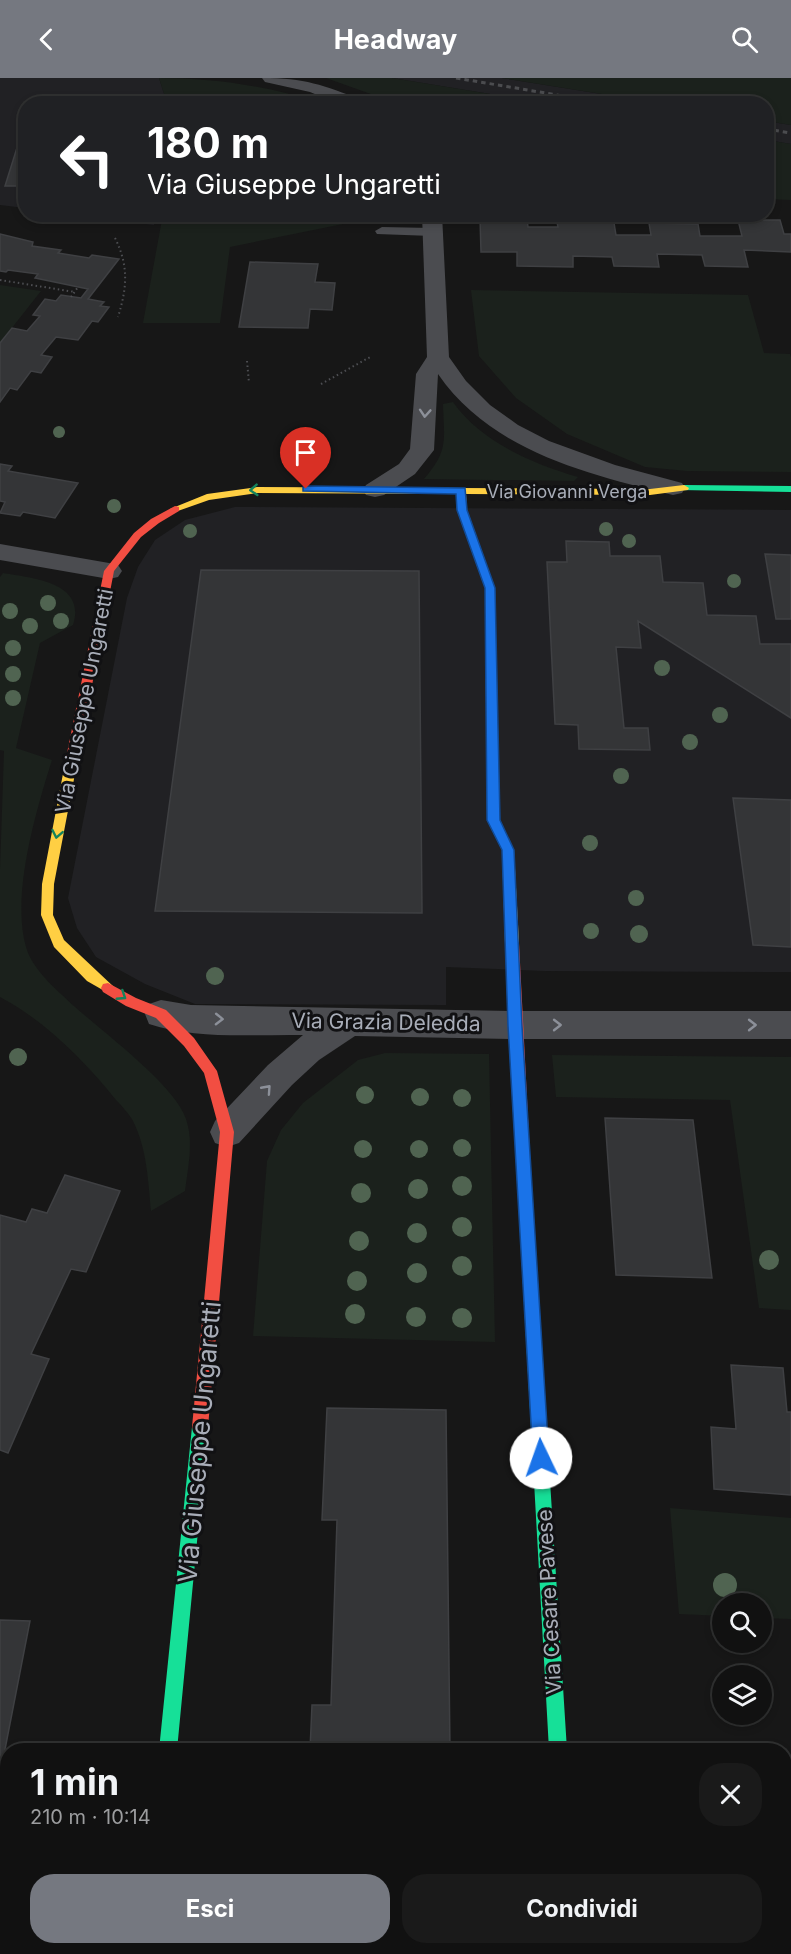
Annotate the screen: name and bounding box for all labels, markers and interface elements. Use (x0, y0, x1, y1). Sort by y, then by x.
icon: back (30, 23, 63, 56)
text: Headway (334, 23, 457, 56)
icon: search (728, 23, 761, 56)
text: 180 m (147, 117, 269, 168)
icon: left (48, 120, 126, 198)
text: Via Giuseppe Ungaretti (147, 168, 441, 201)
one-way arrow (419, 408, 432, 417)
pin (280, 427, 331, 489)
icon: arrive (289, 436, 322, 469)
street label: Via Giovanni Verga (487, 481, 647, 502)
one-way arrow (249, 483, 258, 496)
street label: Via Giuseppe Ungaretti (50, 586, 118, 816)
one-way arrow (51, 829, 64, 839)
one-way arrow (115, 989, 126, 1000)
street label: Via Grazia Deledda (291, 1008, 481, 1036)
one-way arrow (215, 1013, 224, 1025)
one-way arrow (552, 1019, 561, 1031)
one-way arrow (747, 1019, 756, 1031)
one-way arrow (260, 1085, 271, 1096)
street label: Via Giuseppe Ungaretti (171, 1300, 227, 1584)
position arrow (509, 1426, 573, 1490)
street label: Via Cesare Pavese (532, 1509, 566, 1695)
map controls (712, 1593, 772, 1725)
button: search (712, 1593, 772, 1653)
button: layers (712, 1665, 772, 1725)
text: 1 min (30, 1760, 119, 1804)
button: close (699, 1763, 762, 1826)
text: 210 m · 10:14 (30, 1805, 151, 1829)
button: Esci (30, 1874, 390, 1943)
button: Condividi (402, 1874, 762, 1943)

